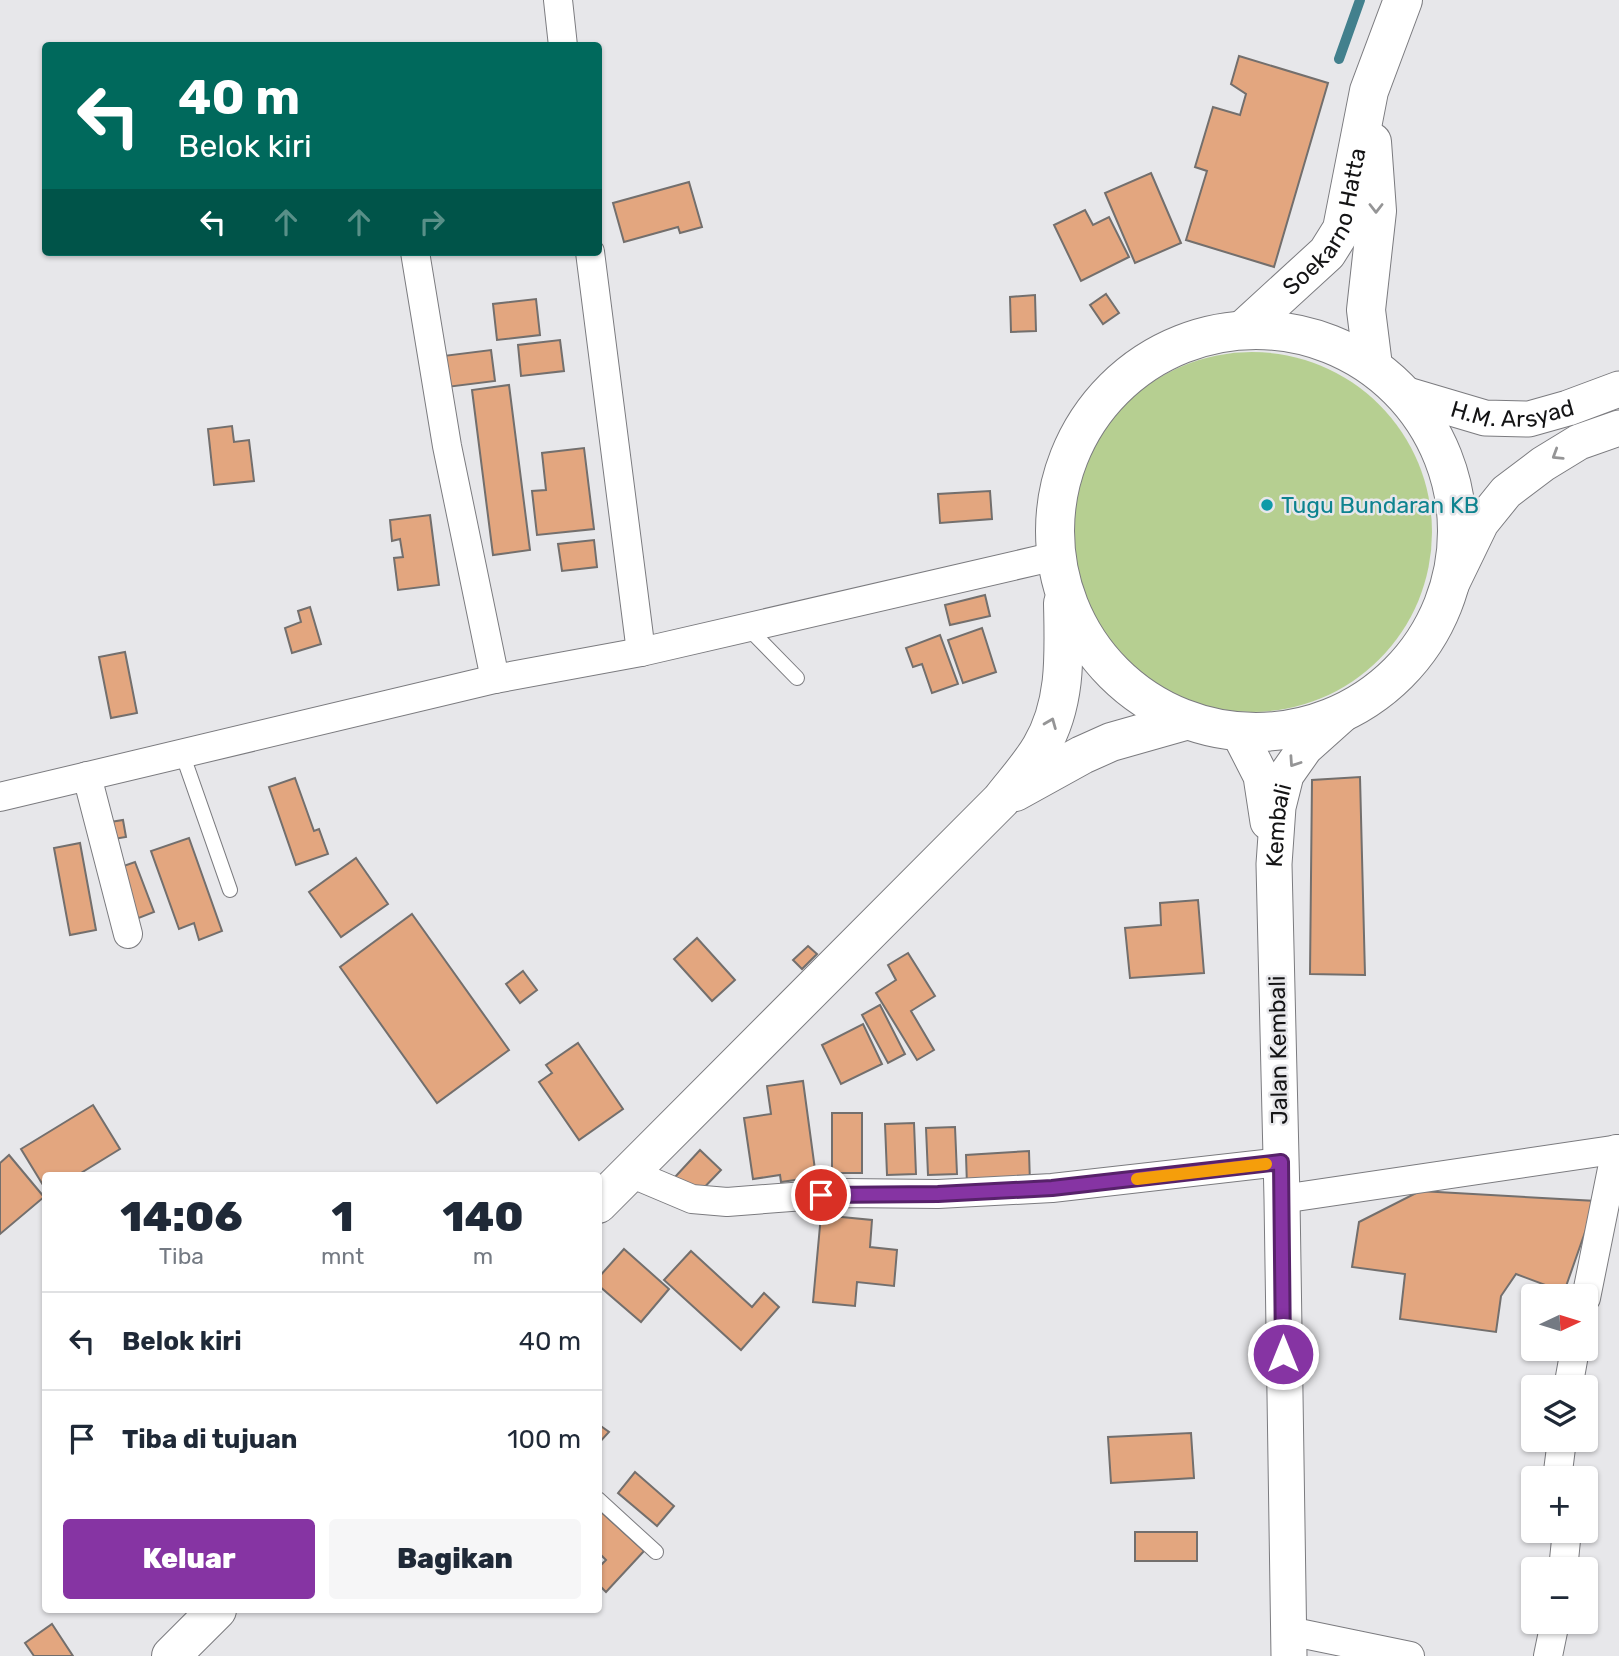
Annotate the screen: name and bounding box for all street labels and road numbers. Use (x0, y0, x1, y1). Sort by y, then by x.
street label: Soekarno Hatta (1277, 146, 1372, 301)
street label: H.M. Arsyad (1447, 393, 1577, 434)
street label: Kembali (1260, 781, 1297, 868)
street label: Jalan Kembali (1263, 975, 1293, 1125)

